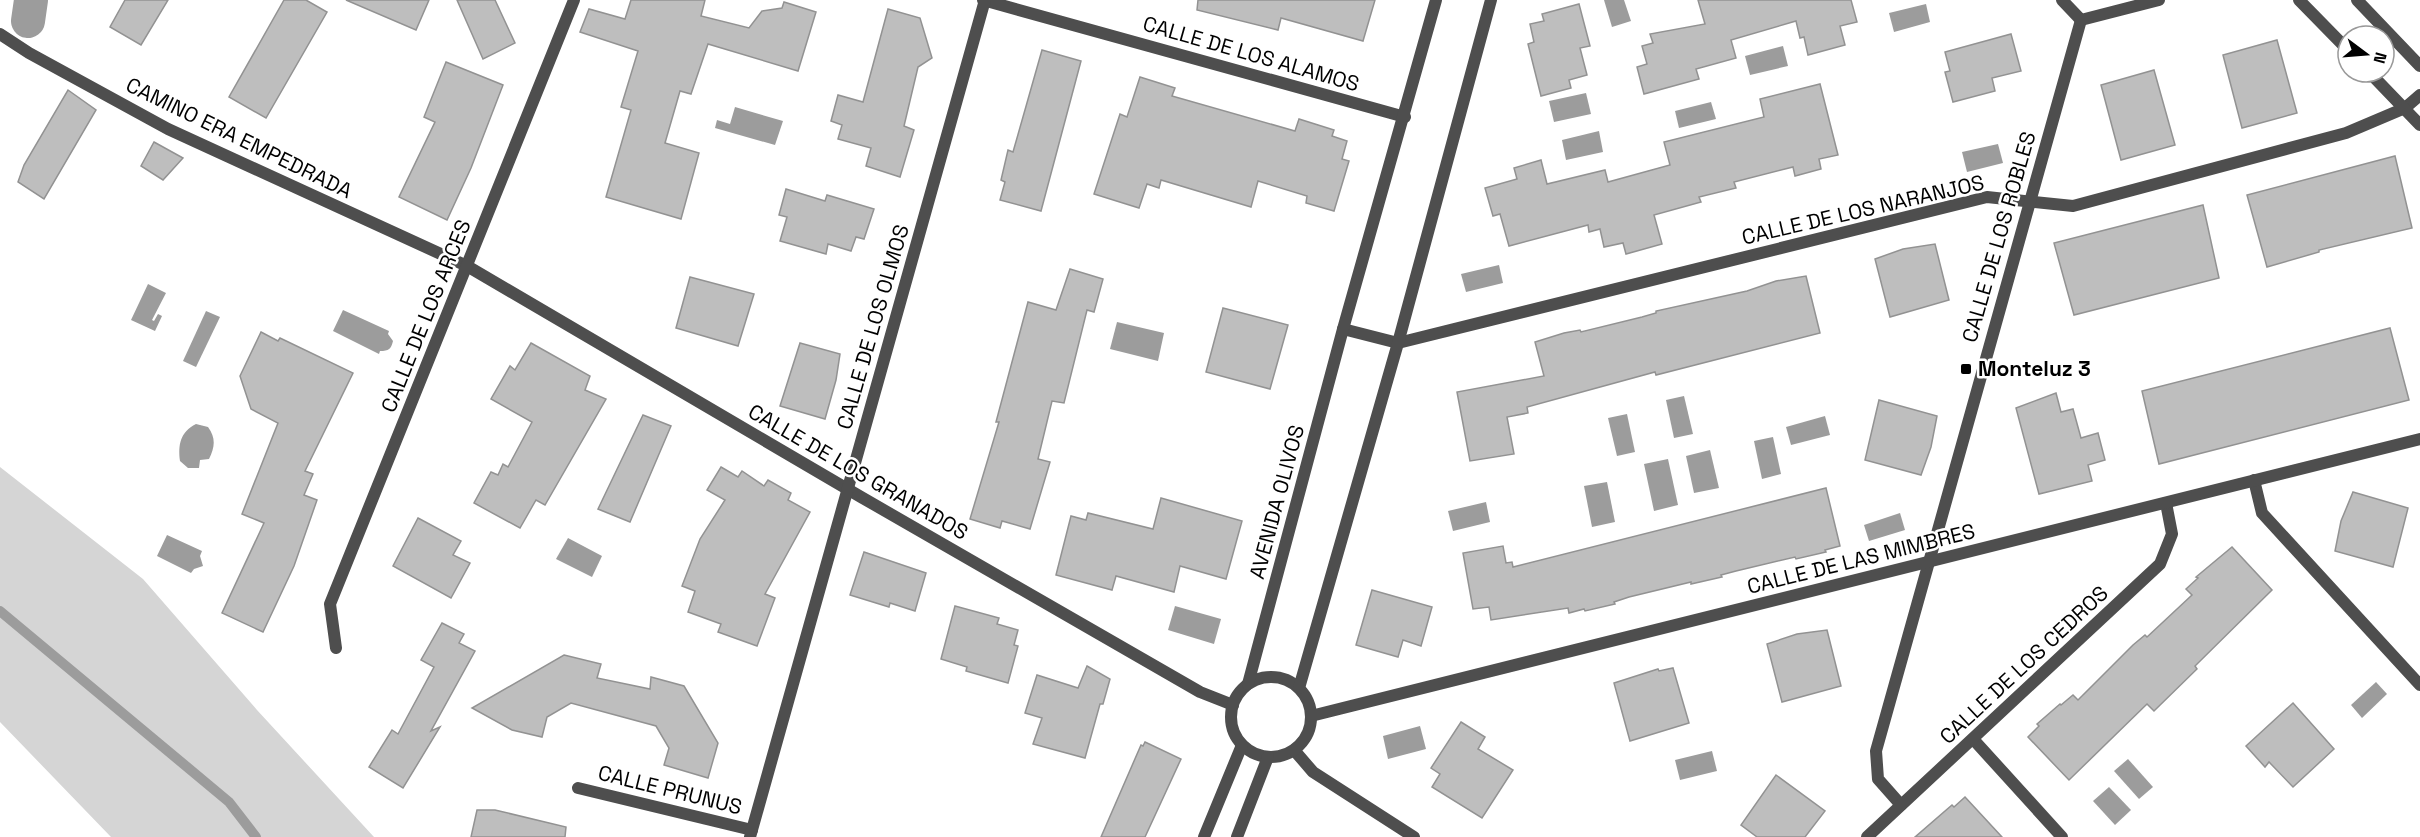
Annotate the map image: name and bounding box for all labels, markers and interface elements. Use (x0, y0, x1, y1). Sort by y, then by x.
street label: CALLE DE LOS ALAMOS (1140, 10, 1363, 97)
north arrow (2336, 24, 2396, 84)
text: N (2368, 50, 2392, 66)
street label: CAMINO ERA EMPEDRADA (122, 71, 357, 204)
street label: CALLE DE LOS ROBLES (1955, 128, 2042, 345)
street label: CALLE DE LOS NARANJOS (1739, 168, 1987, 251)
street label: CALLE DE LOS ARCES (375, 215, 477, 416)
street label: CALLE DE LOS OLMOS (830, 221, 915, 432)
place label: Monteluz 3 (1978, 355, 2091, 382)
marker: Monteluz 3 (1959, 362, 1973, 376)
street label: CALLE DE LOS GRANADOS (743, 397, 973, 546)
street label: AVENIDA OLIVOS (1243, 422, 1310, 582)
street label: CALLE DE LAS MIMBRES (1744, 517, 1978, 600)
street label: CALLE DE LOS CEDROS (1934, 580, 2114, 750)
street label: CALLE PRUNUS (595, 759, 745, 820)

